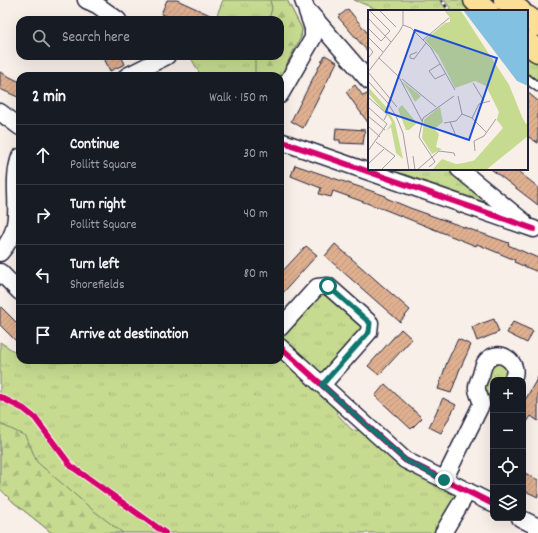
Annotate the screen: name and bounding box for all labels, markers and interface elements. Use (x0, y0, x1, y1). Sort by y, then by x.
inset map (368, 10, 528, 170)
search box (16, 16, 284, 60)
icon: search (30, 27, 52, 49)
text: Search here (62, 27, 130, 49)
text: 2 min (32, 86, 66, 110)
text: Walk · 150 m (209, 89, 268, 108)
text: Continue (70, 134, 119, 156)
icon: ahead (32, 144, 54, 166)
text: 30 m (243, 145, 268, 164)
text: Pollitt Square (70, 156, 137, 175)
text: Turn right (70, 194, 126, 216)
icon: right (32, 204, 54, 226)
text: 40 m (244, 205, 268, 224)
text: Pollitt Square (70, 216, 137, 235)
text: Turn left (70, 254, 119, 276)
icon: left (32, 264, 54, 286)
text: 80 m (244, 265, 268, 284)
text: Shorefields (70, 276, 124, 295)
route start (319, 277, 337, 295)
icon: arrive (32, 324, 54, 346)
text: Arrive at destination (70, 324, 188, 346)
map controls (490, 377, 526, 521)
button: + (490, 377, 526, 413)
button: − (490, 413, 526, 449)
button: locate (490, 449, 526, 485)
route end (435, 471, 453, 489)
button: layers (490, 485, 526, 521)

